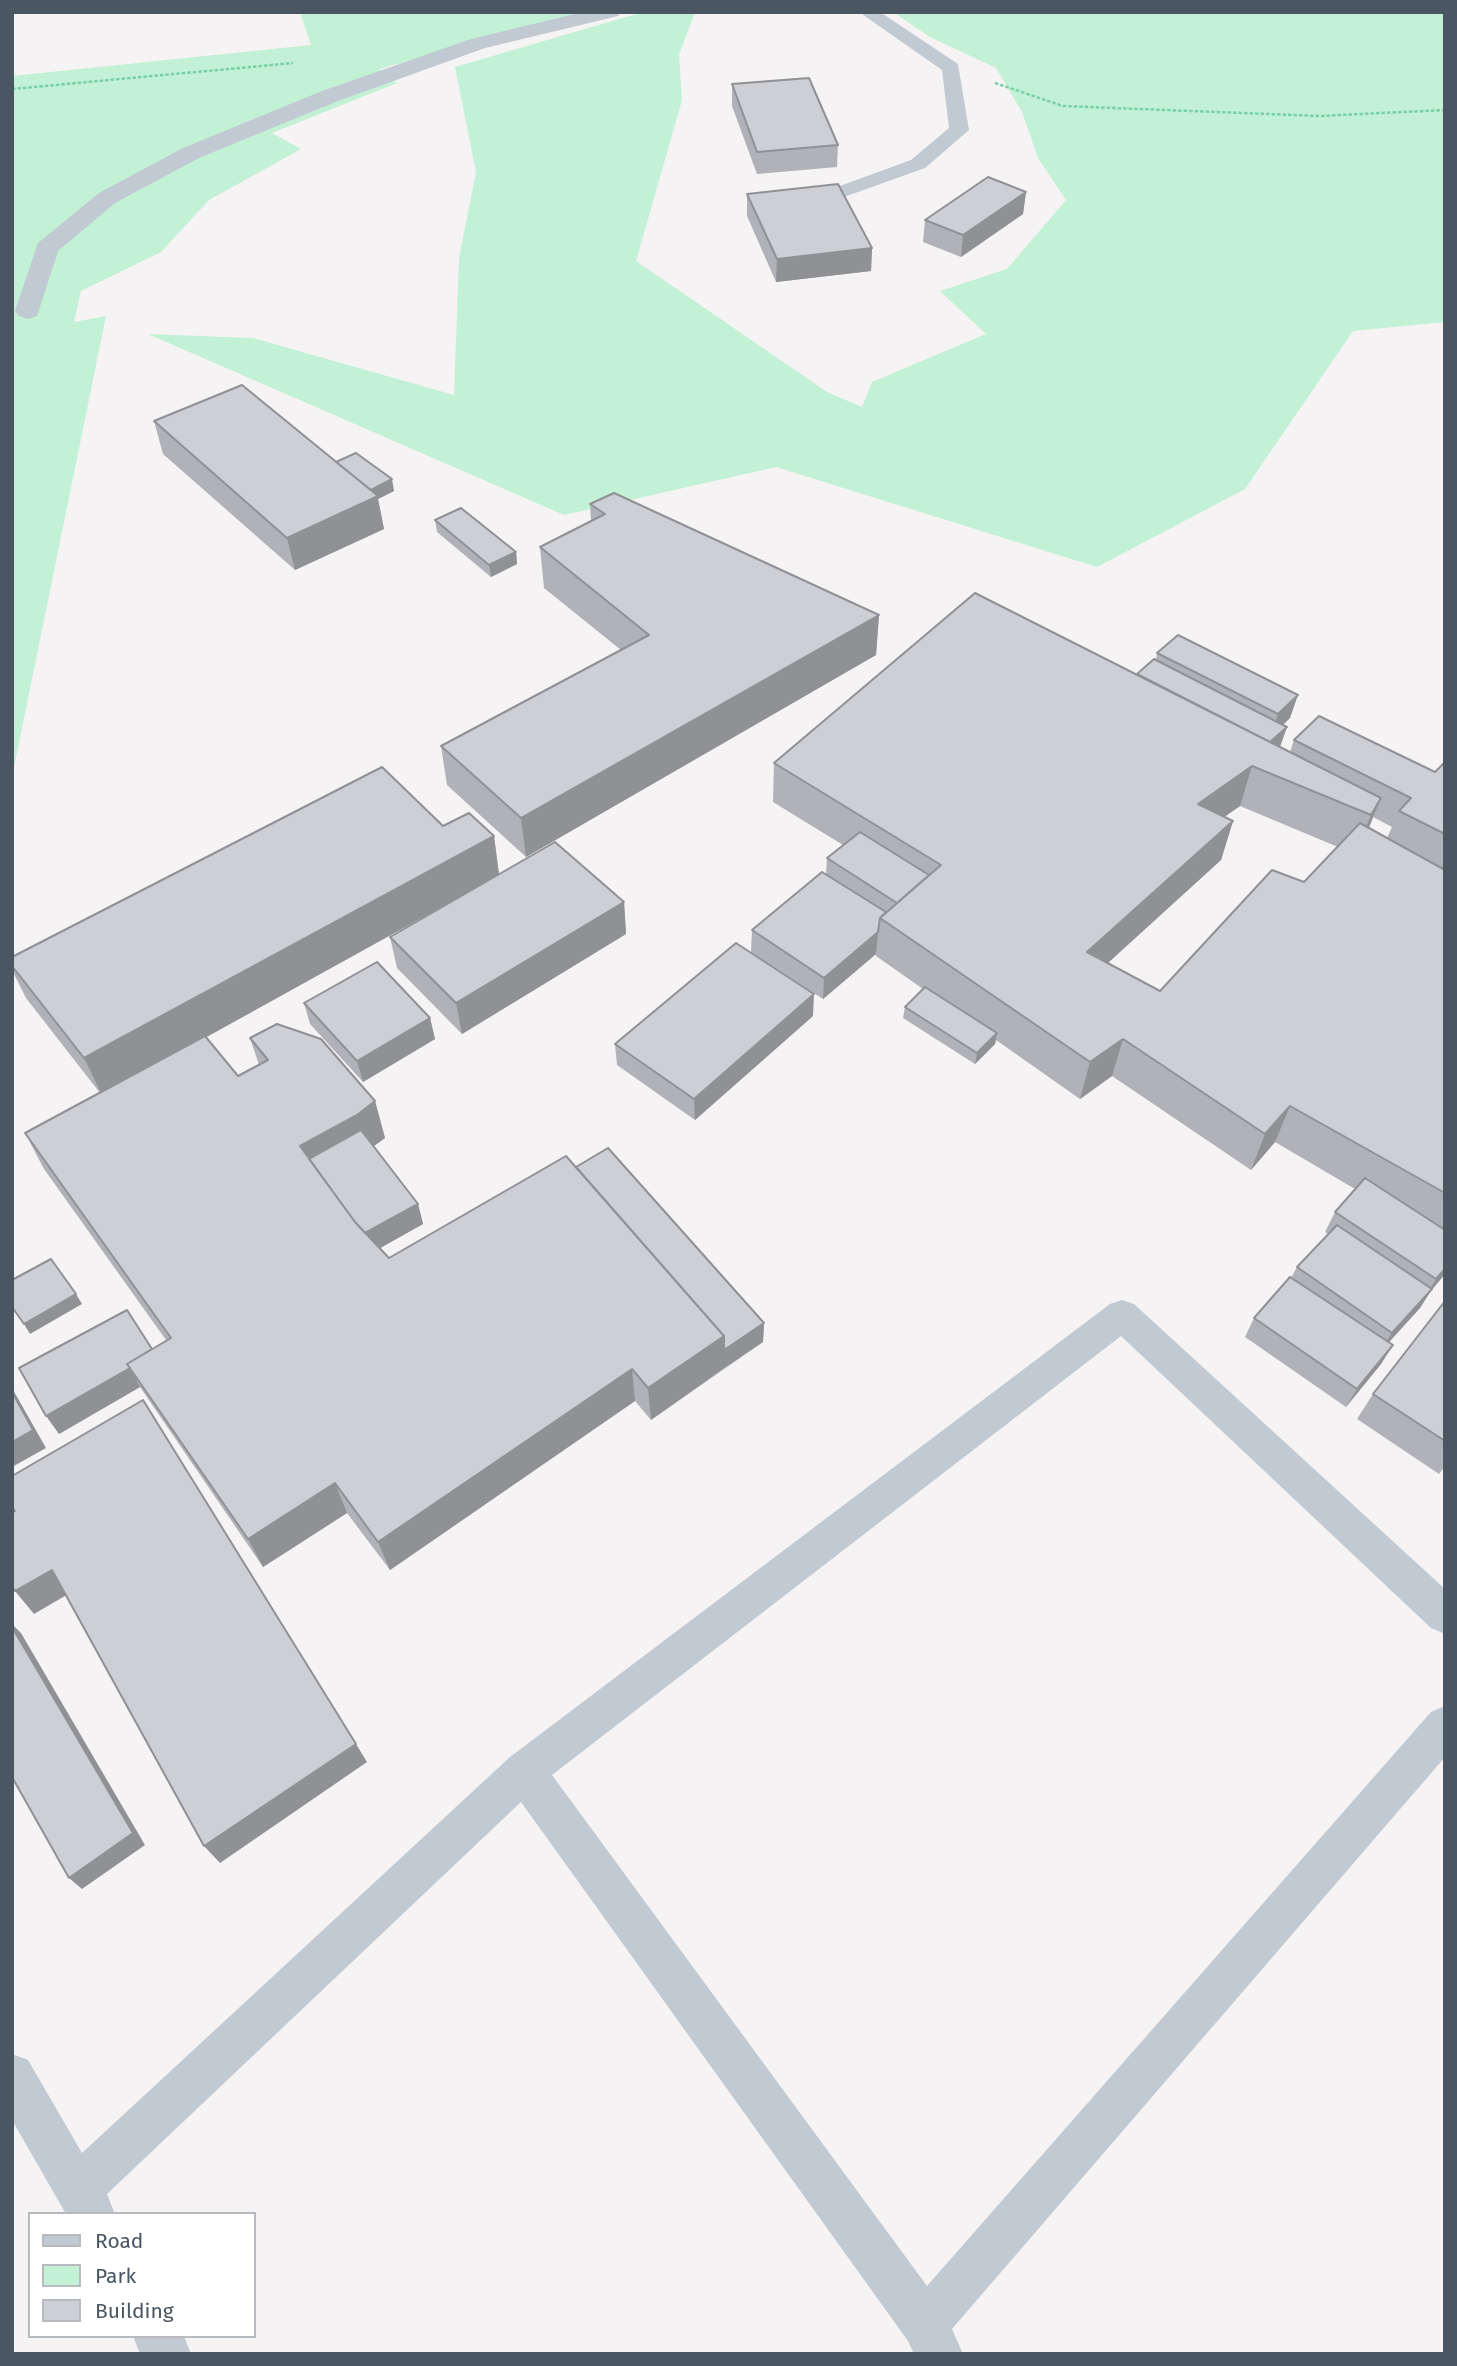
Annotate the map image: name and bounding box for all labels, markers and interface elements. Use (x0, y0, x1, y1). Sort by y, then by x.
legend (28, 2212, 256, 2338)
text: Road (95, 2228, 143, 2254)
text: Park (95, 2263, 136, 2289)
text: Building (95, 2298, 174, 2324)

